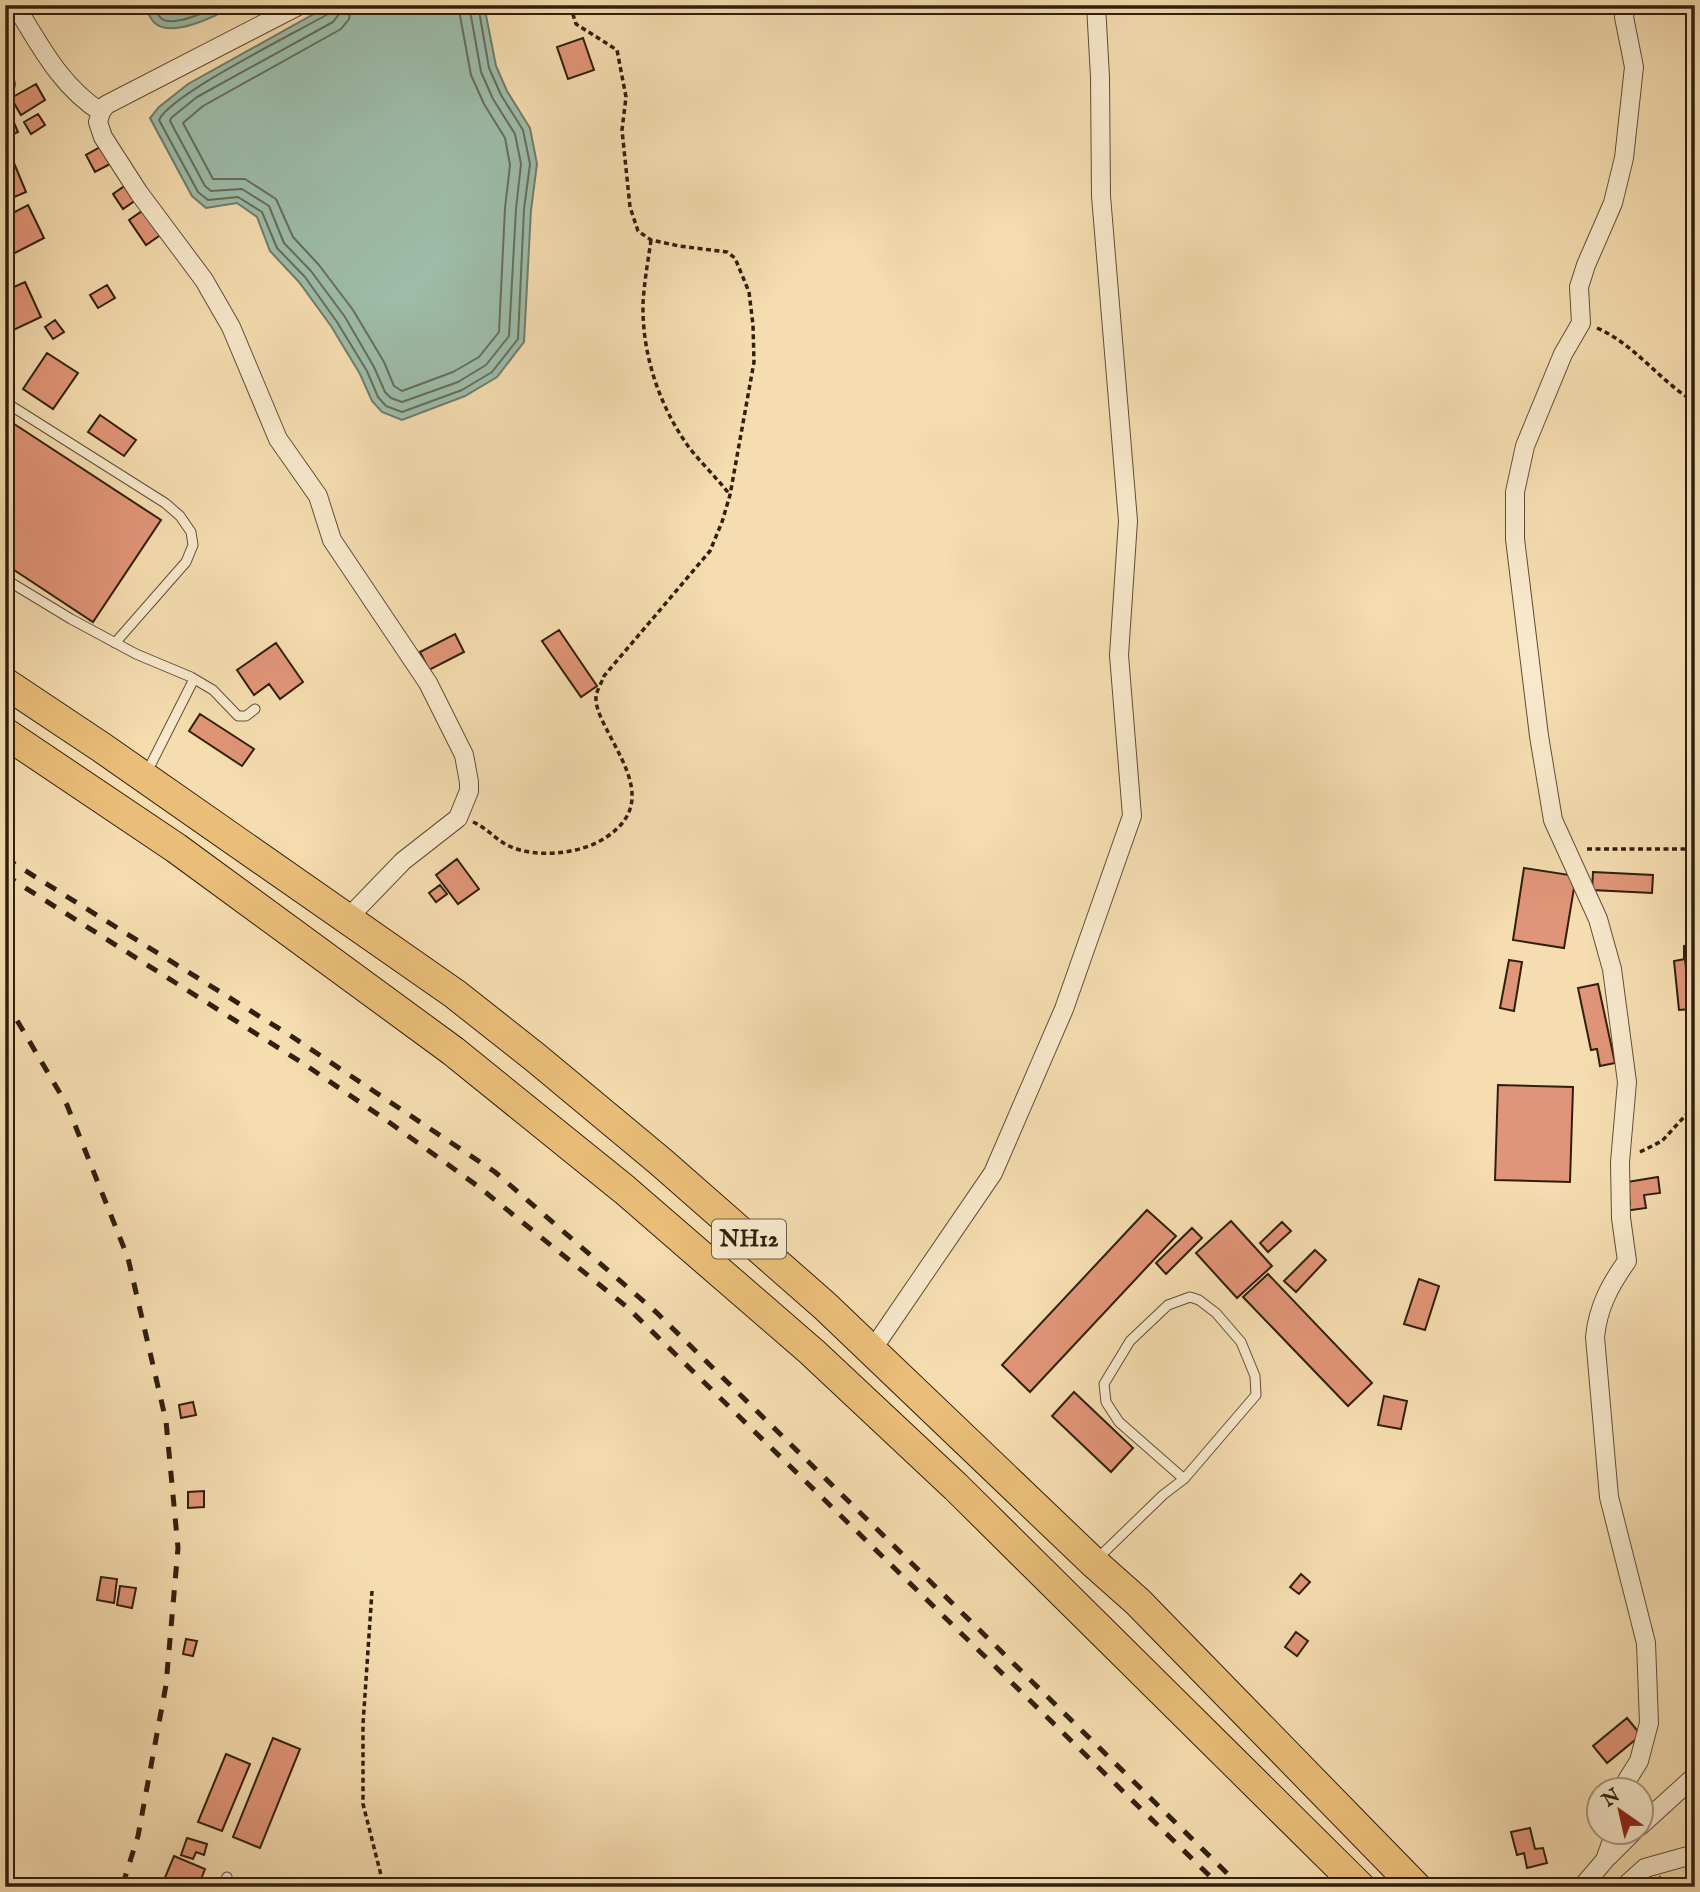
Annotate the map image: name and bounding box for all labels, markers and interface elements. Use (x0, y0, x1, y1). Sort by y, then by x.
road number: NH12 (712, 1220, 786, 1258)
north arrow (1584, 1776, 1654, 1846)
text: N (1597, 1784, 1626, 1814)

